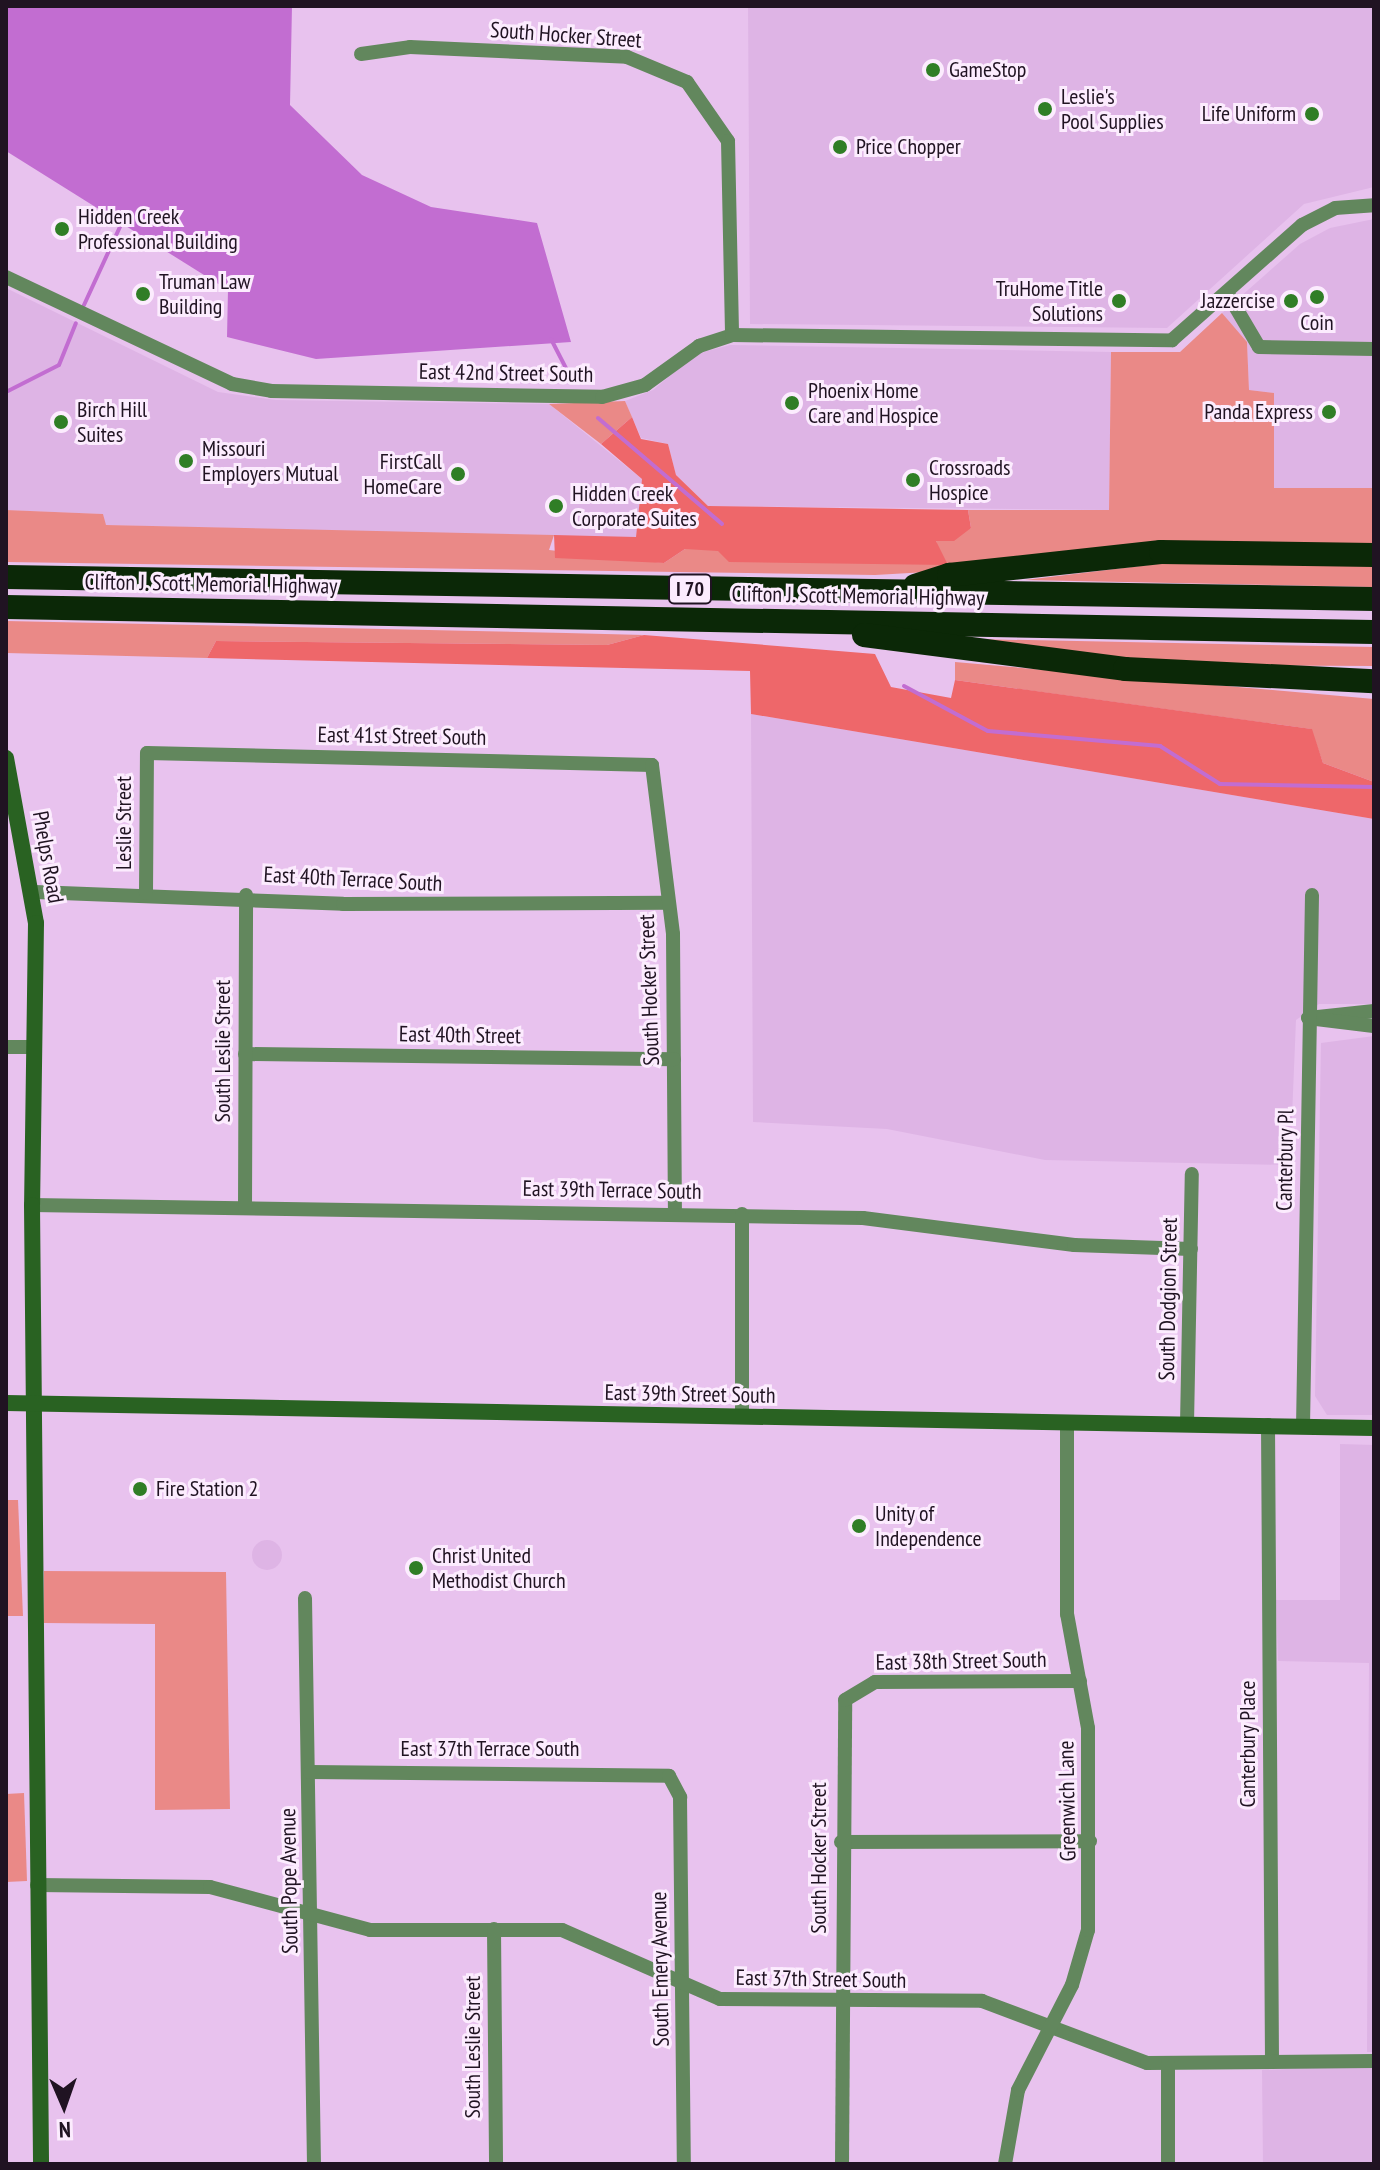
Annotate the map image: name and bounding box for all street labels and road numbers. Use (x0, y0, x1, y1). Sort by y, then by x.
street label: South Hocker Street (489, 17, 643, 53)
street label: East 42nd Street South (419, 358, 593, 388)
street label: Clifton J. Scott Memorial Highway (84, 569, 338, 599)
road number: I 70 (668, 573, 712, 605)
street label: Clifton J. Scott Memorial Highway (731, 581, 985, 611)
street label: East 41st Street South (317, 721, 487, 751)
street label: Leslie Street (111, 776, 137, 870)
street label: Phelps Road (27, 809, 69, 905)
street label: East 40th Terrace South (263, 861, 443, 897)
street label: South Hocker Street (633, 914, 665, 1066)
street label: South Leslie Street (210, 980, 236, 1122)
street label: East 40th Street (399, 1021, 521, 1049)
street label: Canterbury Pl (1271, 1109, 1299, 1211)
street label: East 39th Terrace South (522, 1175, 702, 1205)
street label: South Dodgion Street (1153, 1217, 1183, 1381)
street label: East 39th Street South (604, 1379, 776, 1409)
street label: East 38th Street South (875, 1646, 1047, 1676)
street label: Canterbury Place (1235, 1680, 1261, 1808)
street label: East 37th Terrace South (400, 1736, 580, 1762)
street label: Greenwich Lane (1053, 1740, 1081, 1862)
street label: South Hocker Street (806, 1782, 832, 1934)
street label: South Pope Avenue (275, 1807, 303, 1955)
street label: South Emery Avenue (645, 1891, 675, 2047)
street label: East 37th Street South (735, 1964, 907, 1994)
street label: South Leslie Street (460, 1976, 486, 2118)

